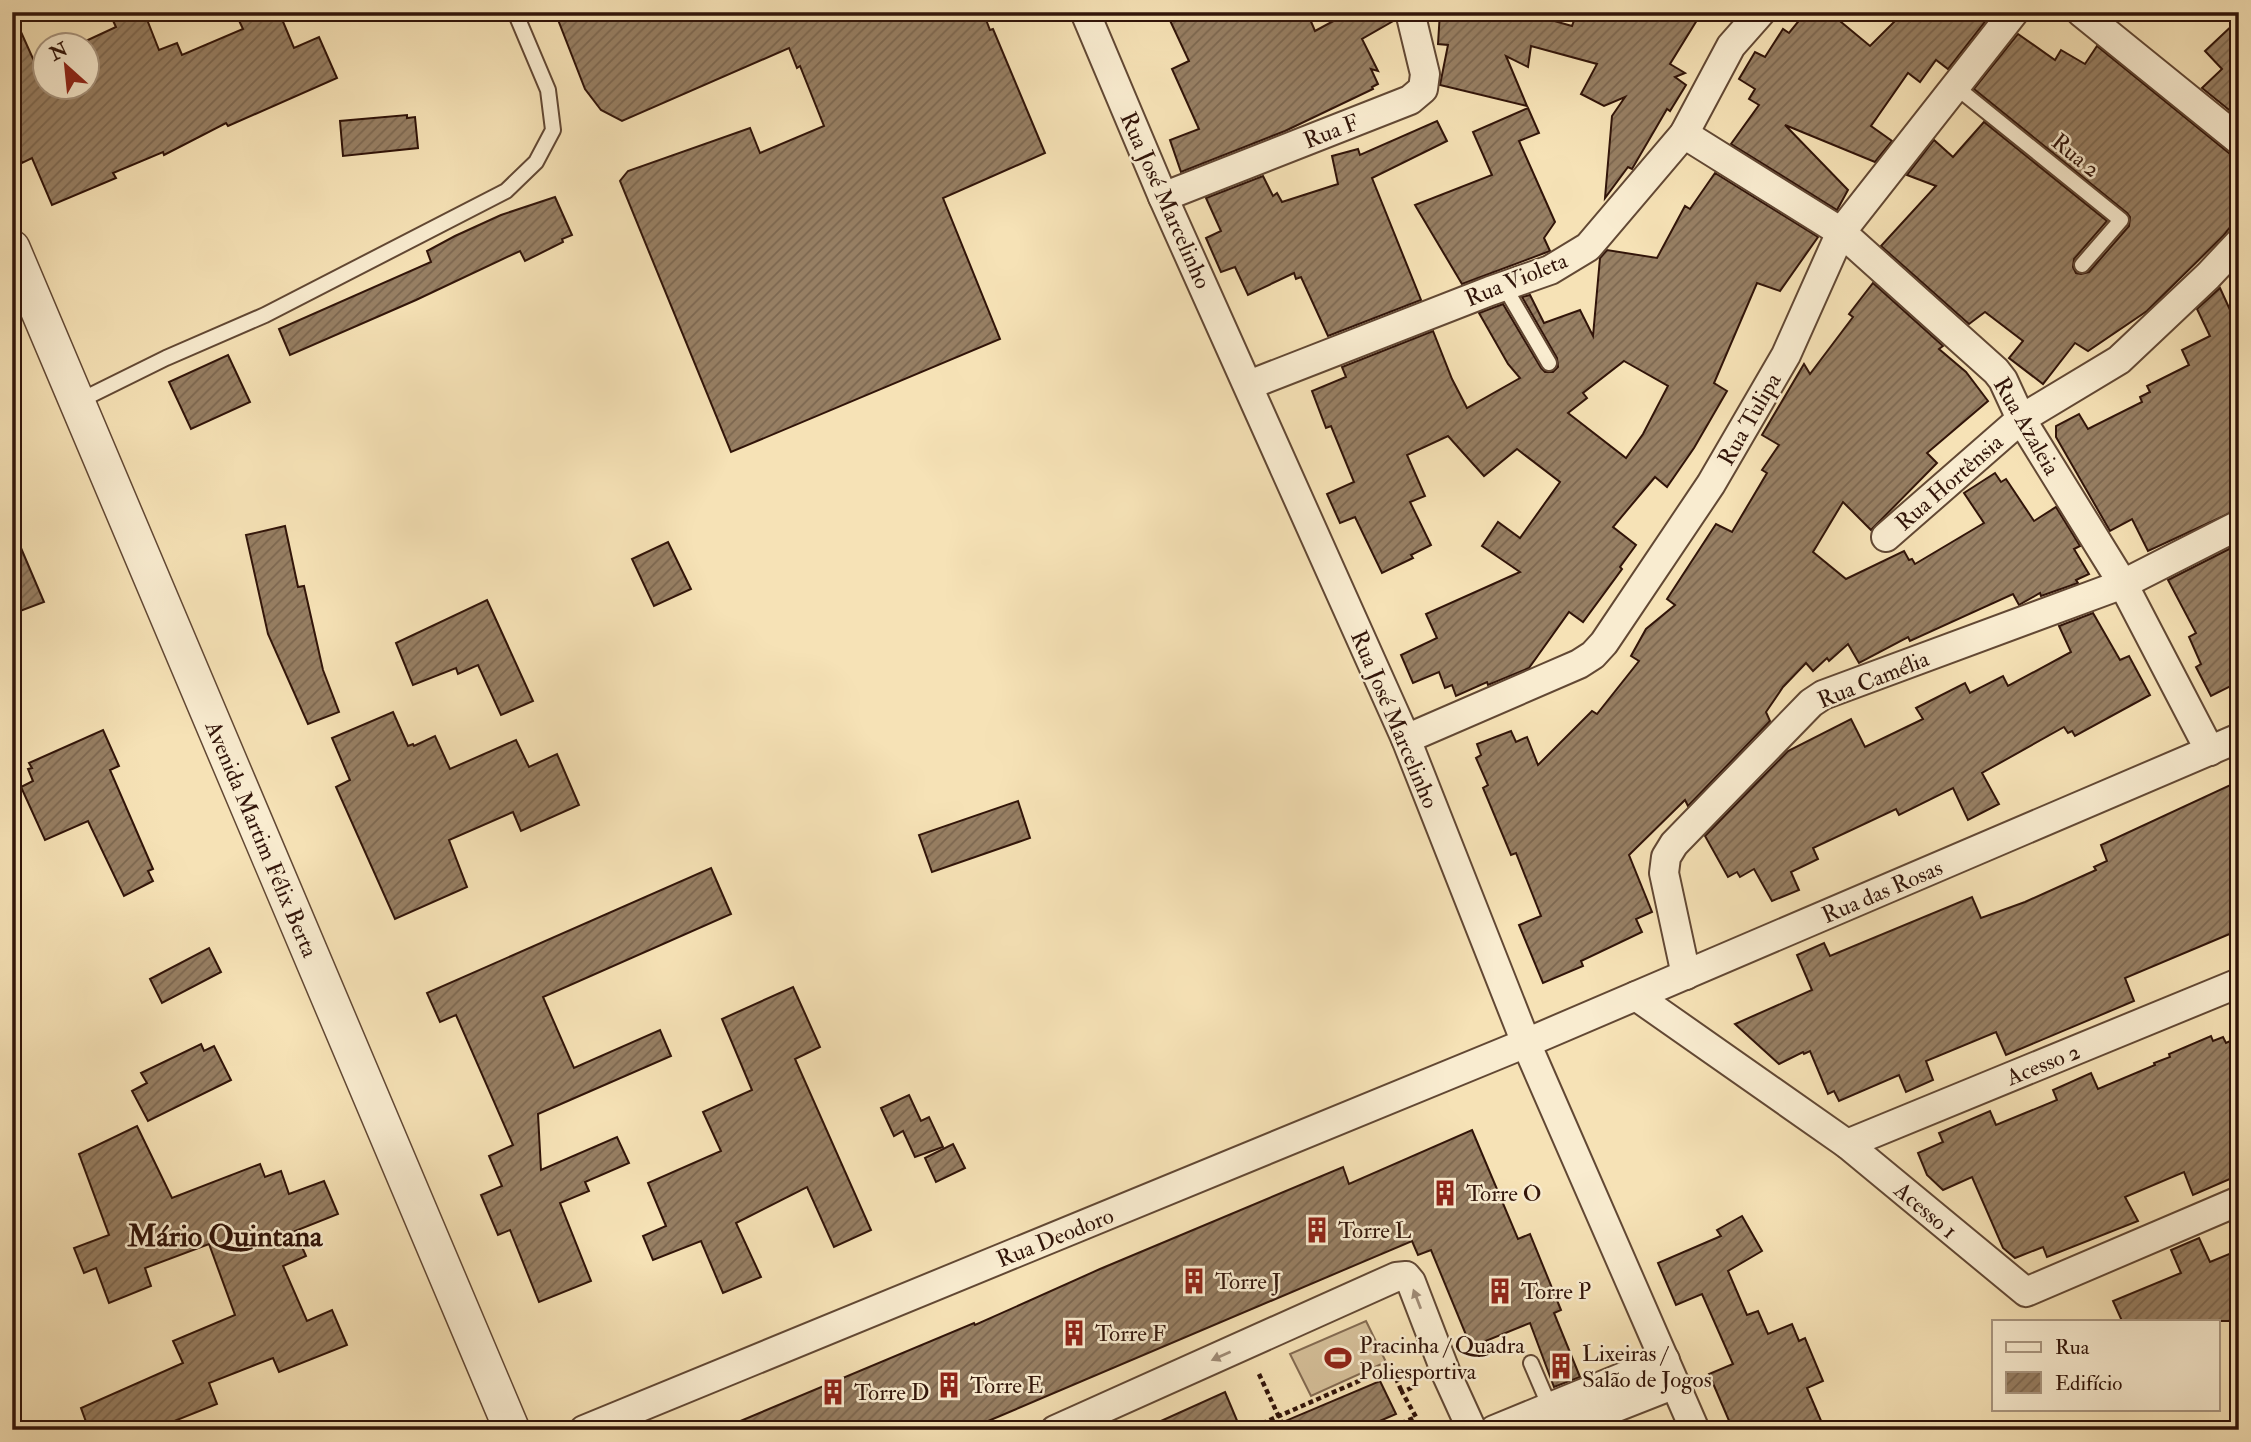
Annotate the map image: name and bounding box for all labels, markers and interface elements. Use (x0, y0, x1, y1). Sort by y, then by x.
north arrow (32, 32, 102, 102)
text: N (45, 37, 73, 67)
street label: Rua José Marcelinho (1114, 107, 1218, 293)
street label: Rua F (1299, 108, 1363, 155)
street label: Rua 2 (2046, 127, 2106, 184)
street label: Rua Violeta (1461, 246, 1572, 313)
street label: Rua Tulipa (1711, 367, 1789, 471)
street label: Rua Azaleia (1987, 372, 2067, 481)
street label: Rua Hortênsia (1890, 427, 2009, 537)
street label: Rua José Marcelinho (1344, 626, 1445, 813)
street label: Rua Camélia (1813, 644, 1934, 715)
street label: Avenida Martim Félix Berta (198, 716, 325, 962)
street label: Rua das Rosas (1817, 853, 1947, 930)
street label: Acesso 2 (2001, 1037, 2084, 1093)
street label: Acesso 1 (1887, 1175, 1963, 1245)
building icon: Torre O (1430, 1178, 1460, 1208)
place label: Torre O (1466, 1179, 1541, 1208)
street label: Rua Deodoro (992, 1201, 1118, 1274)
building icon: Torre L (1302, 1215, 1332, 1245)
place label: Torre L (1338, 1216, 1412, 1245)
district label: Mário Quintana (127, 1218, 324, 1255)
building icon: Torre J (1179, 1266, 1209, 1296)
place label: Torre J (1215, 1267, 1281, 1296)
building icon: Torre P (1485, 1276, 1515, 1306)
place label: Torre P (1521, 1277, 1591, 1306)
one-way arrow (1412, 1288, 1423, 1309)
building icon: Torre F (1059, 1318, 1089, 1348)
place label: Torre F (1095, 1319, 1166, 1348)
legend (1992, 1320, 2220, 1410)
place label: Pracinha / Quadra Poliesportiva (1359, 1331, 1525, 1387)
text: Rua (2055, 1334, 2090, 1361)
place label: Lixeiras / Salão de Jogos (1582, 1339, 1712, 1394)
sports icon: Pracinha / Quadra Poliesportiva (1323, 1343, 1353, 1373)
one-way arrow (1211, 1350, 1231, 1362)
building icon: Lixeiras / Salão de Jogos (1546, 1351, 1576, 1381)
building icon: Torre E (934, 1370, 964, 1400)
text: Edifício (2055, 1370, 2122, 1397)
place label: Torre E (970, 1371, 1043, 1400)
building icon: Torre D (818, 1377, 848, 1407)
place label: Torre D (854, 1378, 929, 1407)

